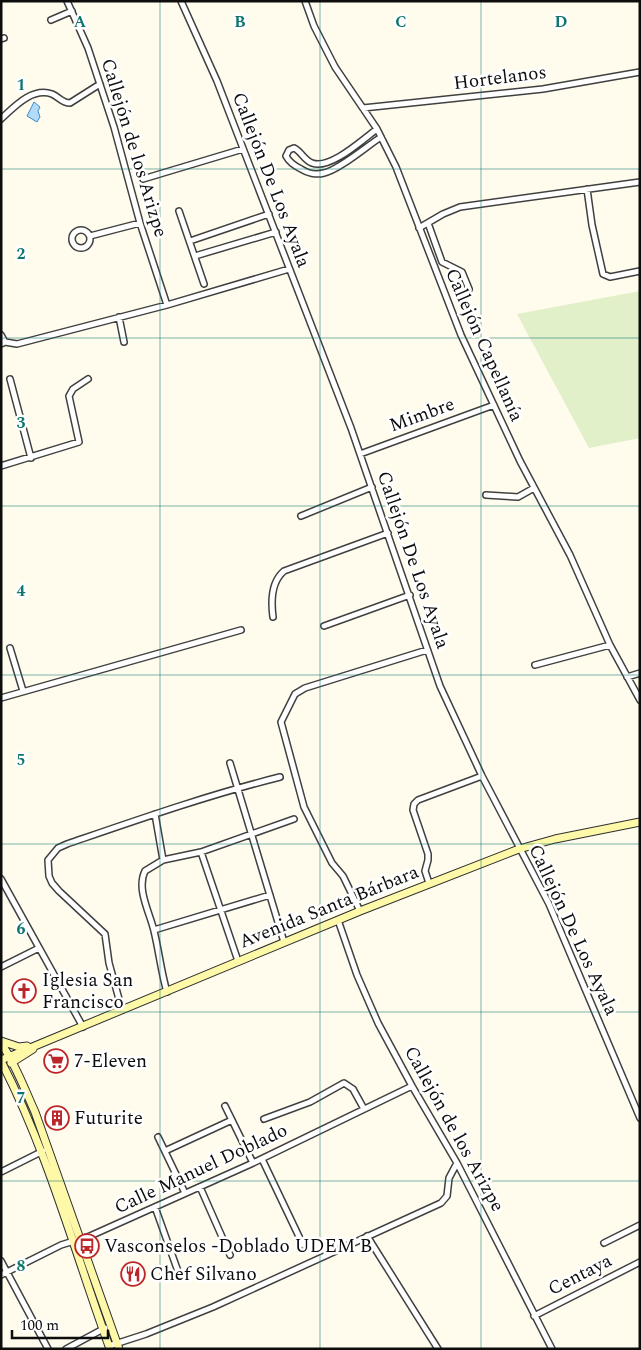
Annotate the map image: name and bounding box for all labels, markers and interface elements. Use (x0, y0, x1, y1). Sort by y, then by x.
text: A (74, 10, 87, 34)
text: B (234, 10, 246, 34)
text: C (395, 10, 407, 34)
text: D (555, 10, 568, 34)
street label: Callejón de los Arizpe (93, 55, 175, 241)
street label: Hortelanos (452, 58, 548, 98)
text: 1 (17, 73, 25, 97)
street label: Callejón De Los Ayala (224, 88, 318, 273)
text: 2 (17, 242, 26, 266)
street label: Callejón Capellanía (437, 264, 531, 427)
street label: Mimbre (385, 390, 459, 440)
text: 3 (17, 411, 26, 435)
street label: Callejón De Los Ayala (369, 467, 457, 653)
text: 4 (17, 579, 26, 603)
text: 5 (17, 748, 25, 772)
street label: Callejón De Los Ayala (521, 840, 626, 1021)
street label: Avenida Santa Bárbara (235, 857, 424, 956)
text: 6 (17, 917, 26, 941)
place label: Iglesia San Francisco (42, 966, 133, 1017)
church icon: Iglesia San Francisco (11, 978, 37, 1004)
street label: Callejón de los Arizpe (396, 1041, 512, 1217)
place label: 7-Eleven (74, 1047, 147, 1076)
supermarket icon: 7-Eleven (43, 1048, 69, 1074)
text: 7 (17, 1086, 26, 1110)
place label: Futurite (74, 1104, 143, 1133)
building icon: Futurite (44, 1105, 70, 1131)
street label: Calle Manuel Doblado (110, 1116, 292, 1222)
place label: Vasconselos -Doblado UDEM B (104, 1232, 372, 1261)
bus stop icon: Vasconselos -Doblado UDEM B (74, 1233, 100, 1259)
street label: Centaya (543, 1246, 618, 1303)
text: 8 (17, 1254, 26, 1278)
place label: Chef Silvano (150, 1260, 257, 1289)
restaurant icon: Chef Silvano (120, 1261, 146, 1287)
scale bar (12, 1308, 109, 1340)
text: 100 m (20, 1314, 59, 1337)

